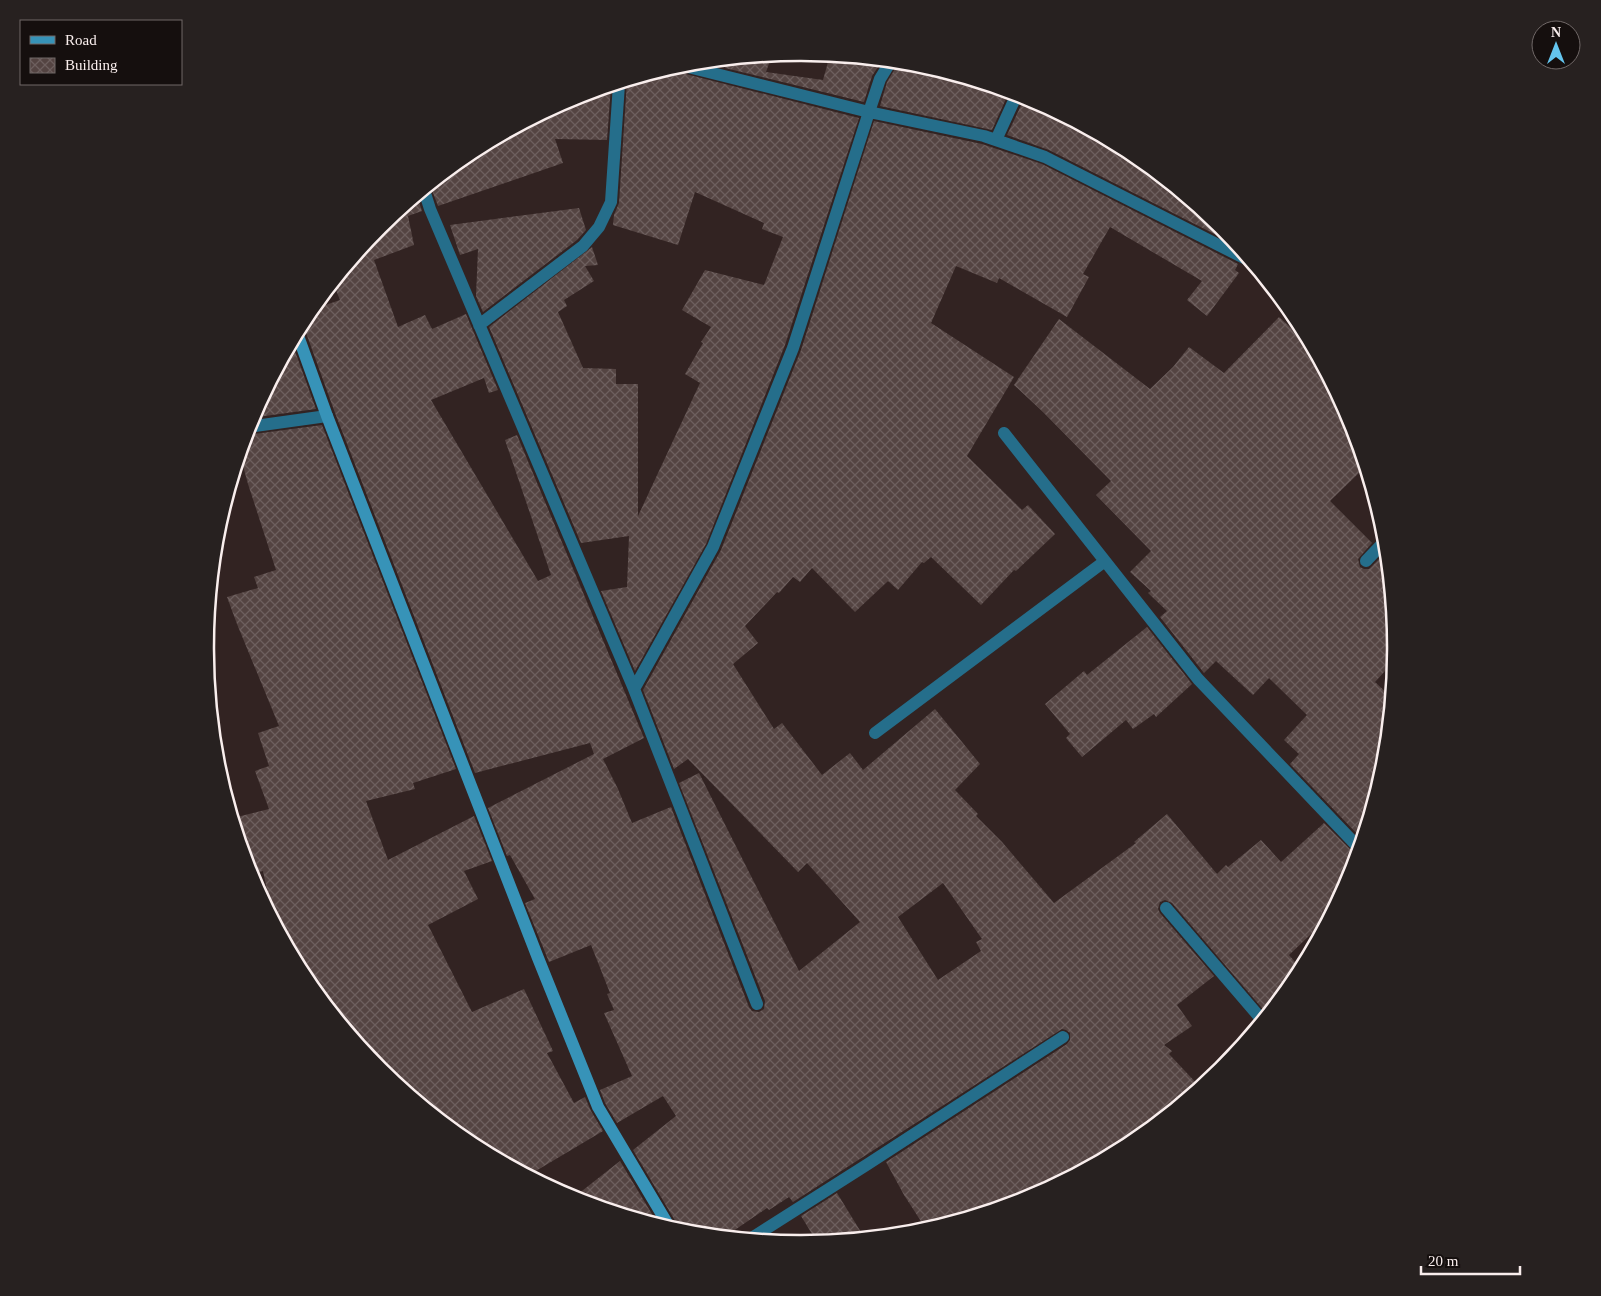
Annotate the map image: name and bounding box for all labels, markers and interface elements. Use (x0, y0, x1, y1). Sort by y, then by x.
legend (20, 20, 182, 85)
north arrow (1531, 20, 1581, 70)
text: N (1551, 25, 1561, 40)
text: Road (65, 32, 97, 48)
text: Building (65, 57, 118, 73)
scale bar (1421, 1244, 1520, 1276)
text: 20 m (1428, 1253, 1459, 1269)

